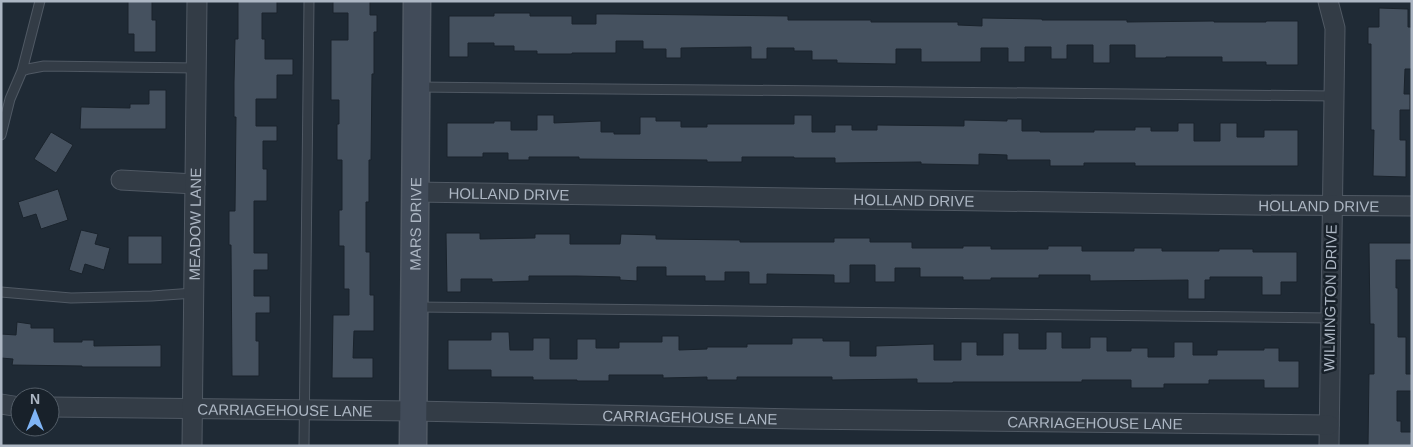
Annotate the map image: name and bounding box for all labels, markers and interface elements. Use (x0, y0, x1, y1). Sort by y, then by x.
street label: MEADOW LANE (185, 168, 204, 280)
street label: MARS DRIVE (406, 177, 424, 271)
street label: HOLLAND DRIVE (448, 184, 570, 203)
street label: HOLLAND DRIVE (853, 190, 975, 209)
street label: HOLLAND DRIVE (1258, 197, 1379, 214)
street label: WILMINGTON DRIVE (1320, 224, 1340, 372)
north arrow (10, 387, 60, 437)
text: N (30, 391, 40, 407)
street label: CARRIAGEHOUSE LANE (197, 400, 373, 419)
street label: CARRIAGEHOUSE LANE (602, 406, 778, 427)
street label: CARRIAGEHOUSE LANE (1007, 413, 1183, 432)

